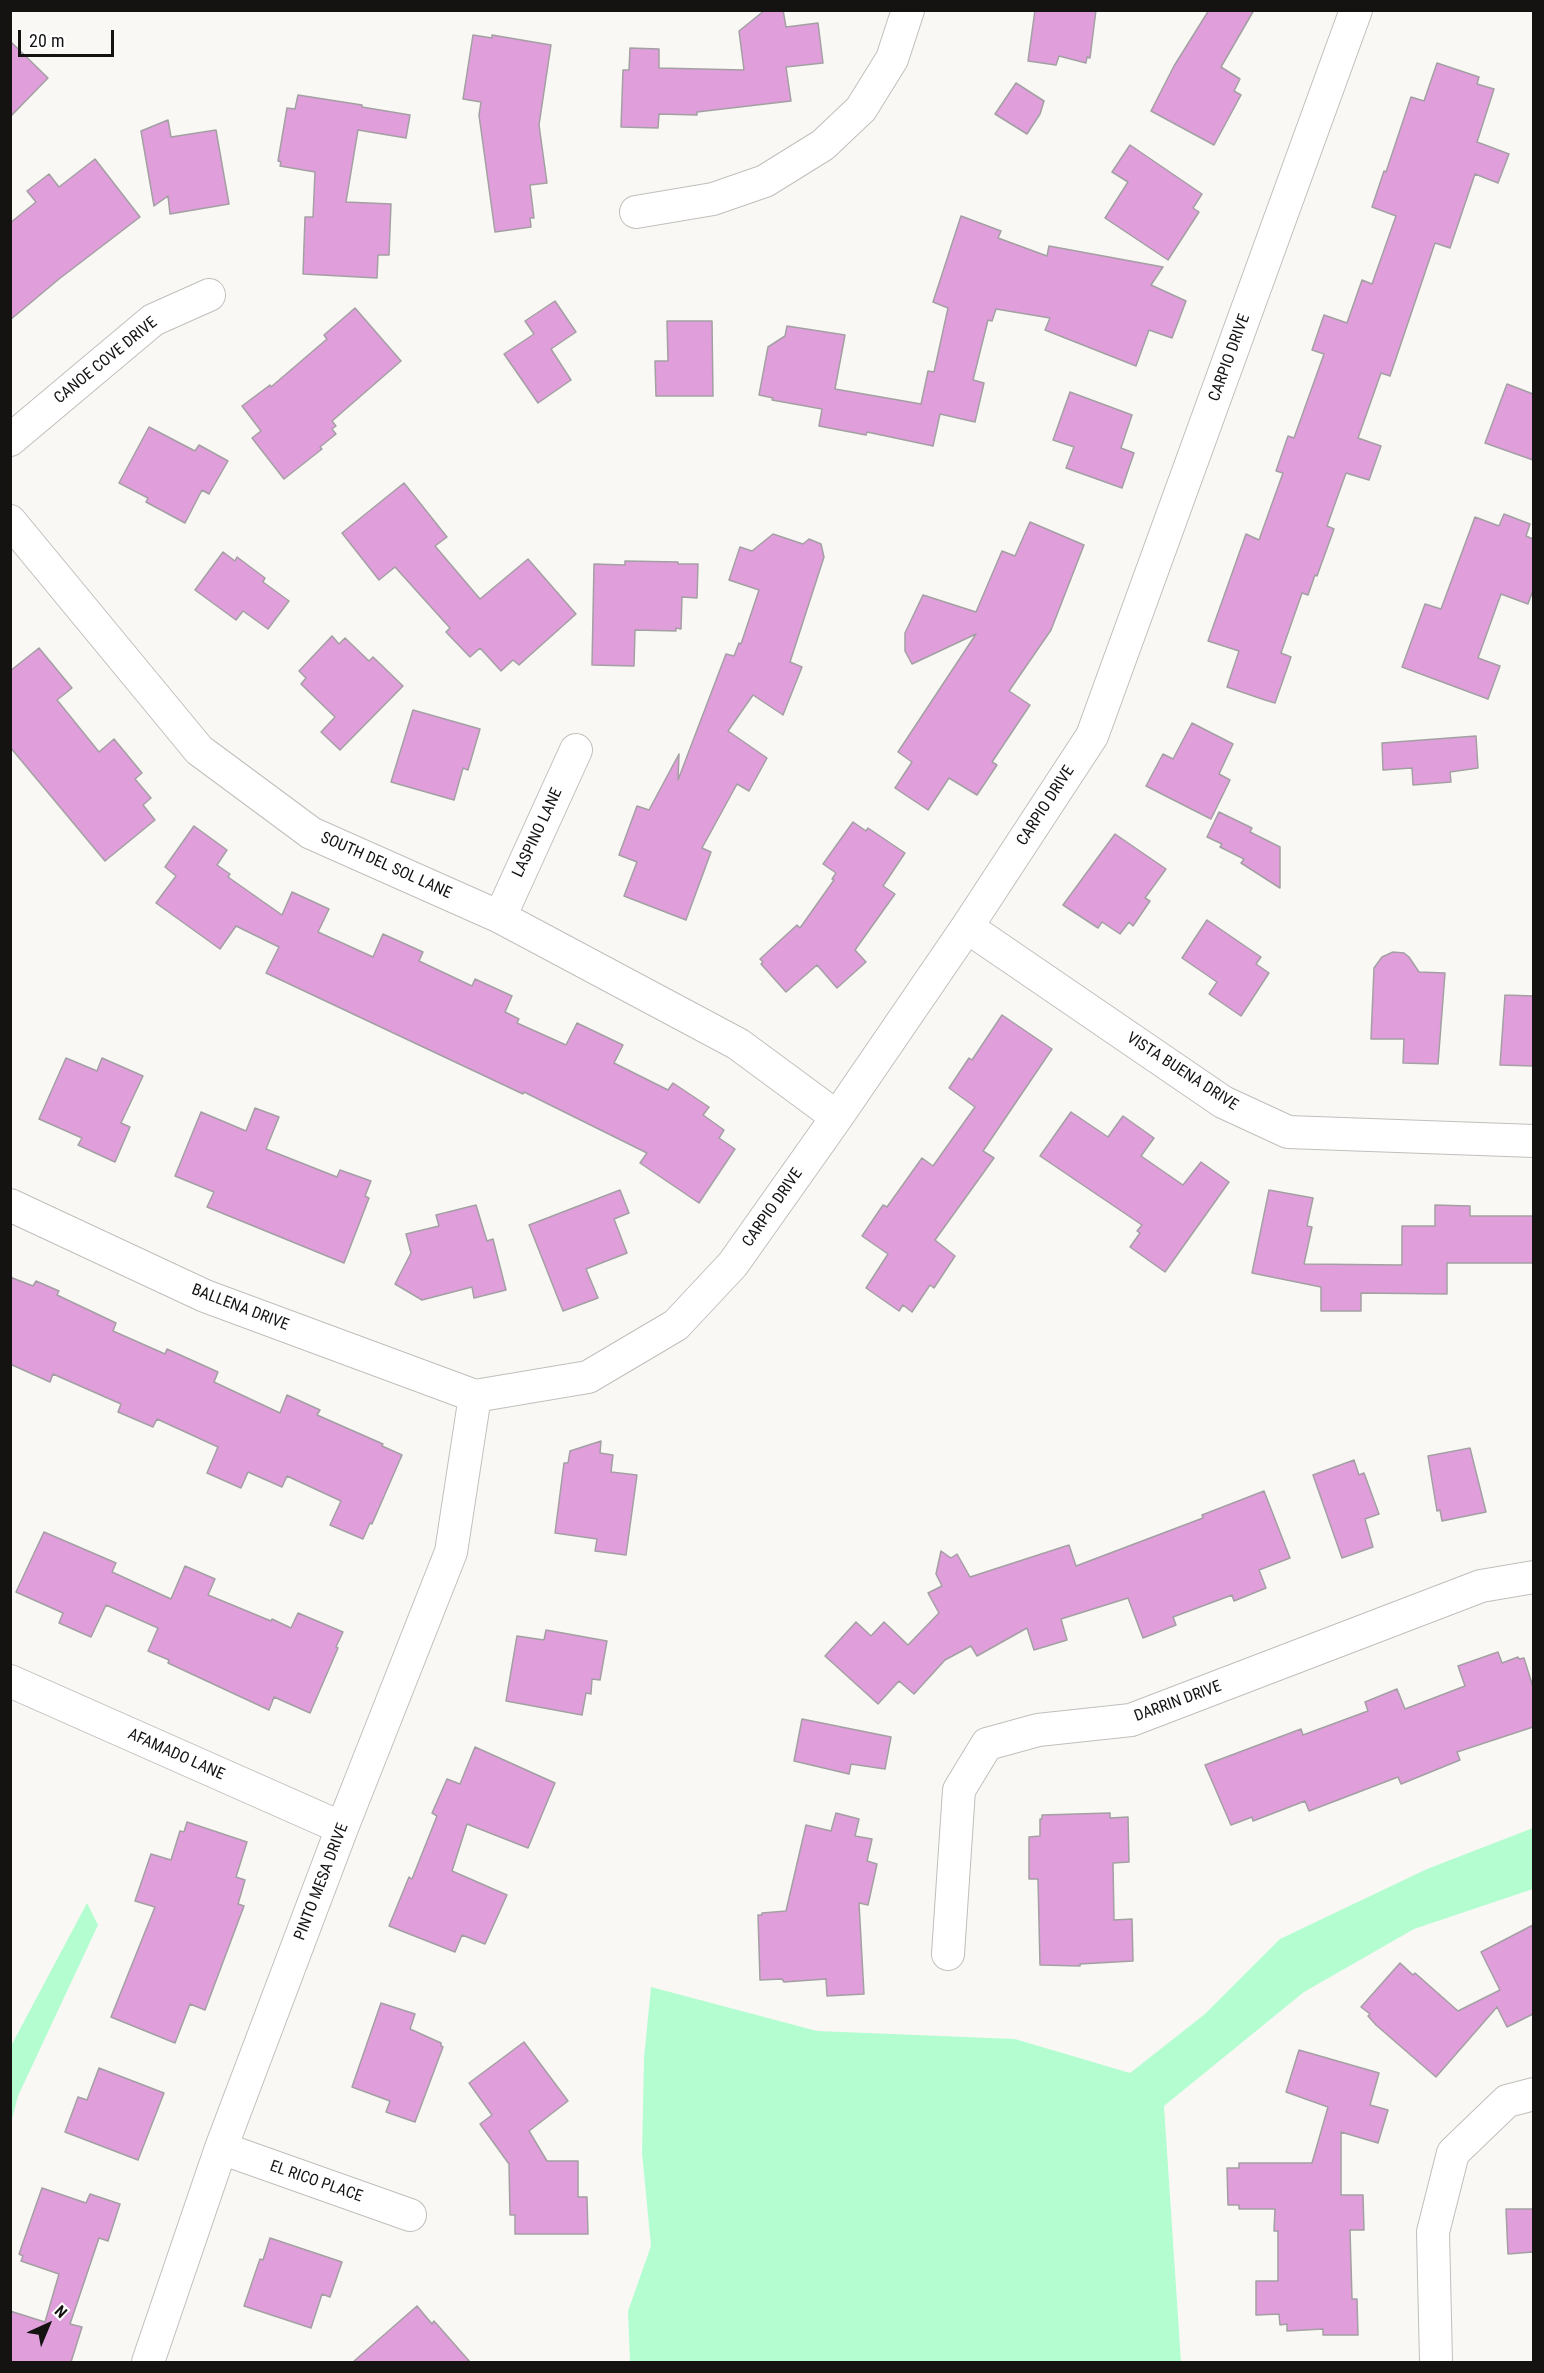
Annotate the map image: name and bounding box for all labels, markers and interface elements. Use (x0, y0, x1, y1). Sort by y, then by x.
scale bar (21, 18, 117, 56)
text: 20 m (29, 30, 64, 51)
street label: CARPIO DRIVE (1205, 312, 1255, 404)
street label: CANOE COVE DRIVE (51, 314, 161, 408)
street label: CARPIO DRIVE (1013, 762, 1079, 850)
street label: LASPINO LANE (509, 785, 567, 881)
street label: SOUTH DEL SOL LANE (318, 829, 454, 903)
street label: VISTA BUENA DRIVE (1123, 1029, 1241, 1115)
street label: CARPIO DRIVE (739, 1165, 807, 1251)
street label: BALLENA DRIVE (189, 1281, 291, 1335)
street label: DARRIN DRIVE (1132, 1677, 1224, 1727)
street label: AFAMADO LANE (125, 1725, 227, 1785)
street label: PINTO MESA DRIVE (291, 1821, 353, 1943)
street label: EL RICO PLACE (267, 2157, 365, 2207)
north arrow (18, 2295, 78, 2355)
text: N (51, 2301, 71, 2322)

